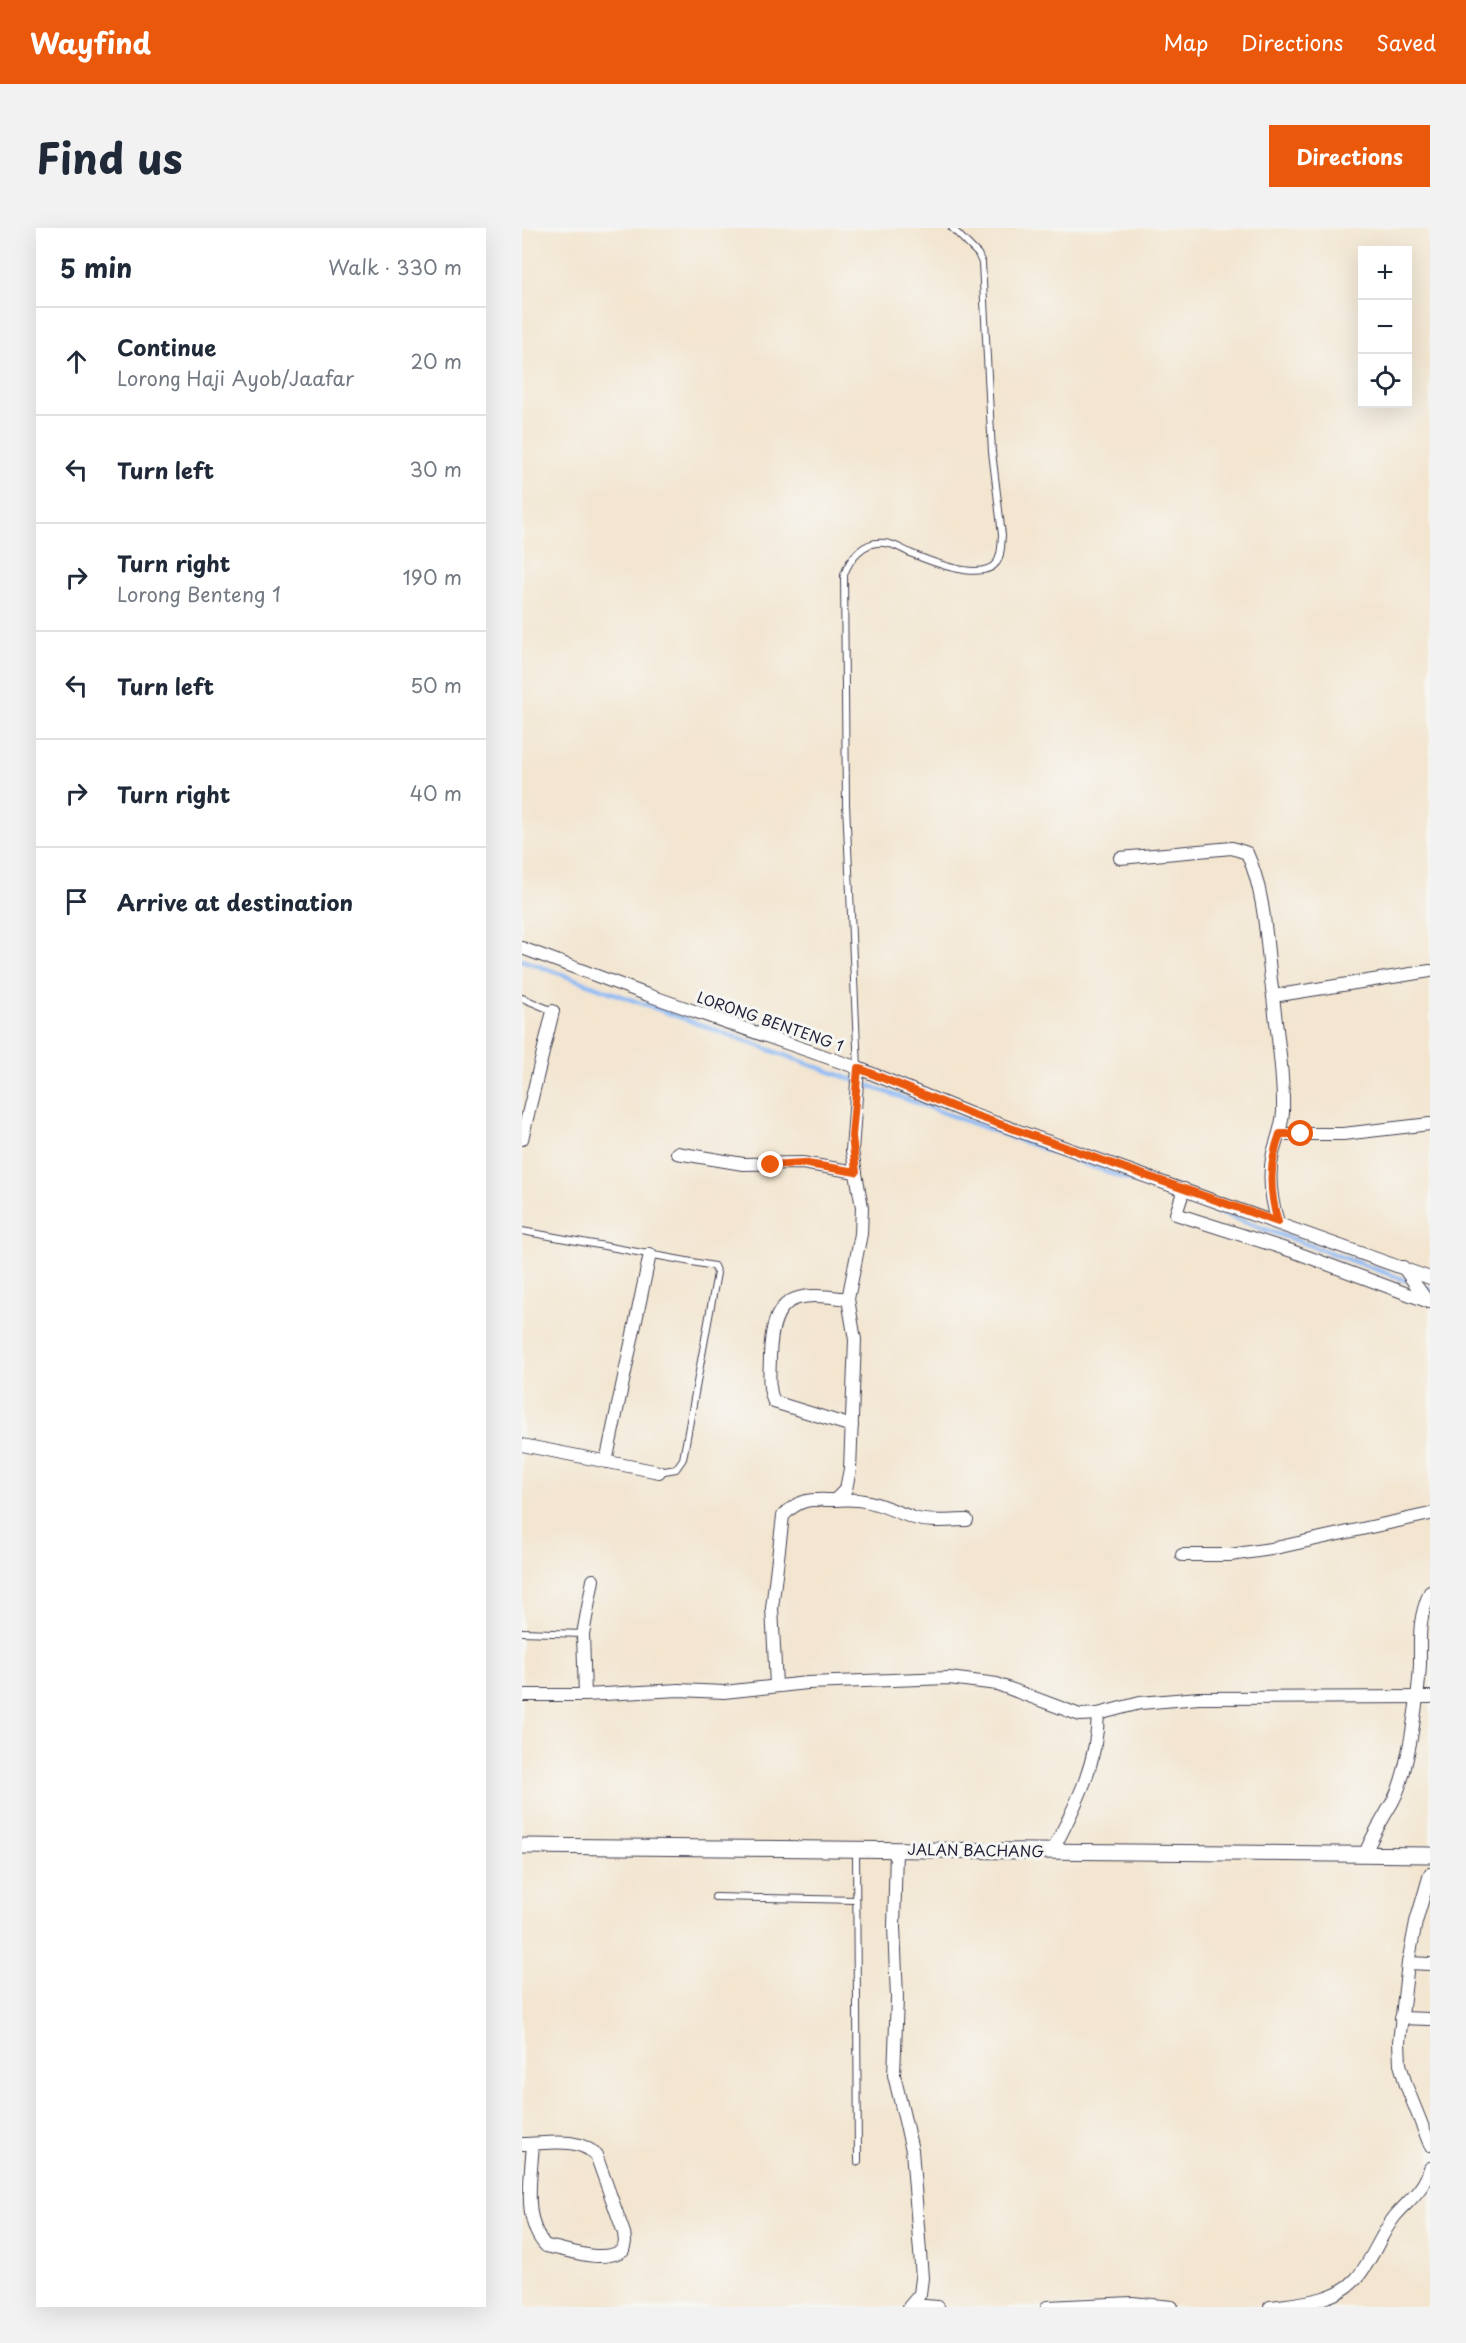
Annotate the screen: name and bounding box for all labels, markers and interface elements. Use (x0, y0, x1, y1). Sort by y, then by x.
text: Wayfind (30, 21, 151, 64)
text: Map (1163, 26, 1208, 58)
text: Directions (1241, 26, 1343, 58)
text: Saved (1376, 26, 1436, 58)
text: Find us (36, 125, 183, 188)
button: Directions (1269, 125, 1430, 187)
map controls (1358, 246, 1412, 408)
button: + (1358, 246, 1412, 300)
text: 5 min (60, 248, 132, 287)
text: Walk · 330 m (328, 252, 462, 282)
button: − (1358, 300, 1412, 354)
text: Continue (117, 330, 216, 363)
icon: ahead (60, 345, 93, 378)
text: 20 m (410, 346, 462, 376)
button: locate (1358, 354, 1412, 408)
text: Lorong Haji Ayob/Jaafar (117, 363, 354, 393)
icon: left (60, 453, 93, 486)
text: Turn left (117, 453, 214, 486)
text: 30 m (409, 454, 462, 484)
text: Turn right (117, 546, 230, 579)
icon: right (60, 561, 93, 594)
text: 190 m (403, 562, 462, 592)
text: Lorong Benteng 1 (117, 579, 281, 609)
icon: left (60, 669, 93, 702)
text: Turn left (117, 669, 214, 702)
text: 50 m (410, 670, 462, 700)
icon: right (60, 777, 93, 810)
text: Turn right (117, 777, 230, 810)
text: 40 m (410, 778, 462, 808)
icon: arrive (60, 885, 93, 918)
text: Arrive at destination (117, 885, 353, 918)
street label: LORONG BENTENG 1 (694, 985, 847, 1056)
route start (1287, 1120, 1313, 1146)
route end (757, 1151, 783, 1177)
street label: JALAN BACHANG (907, 1837, 1045, 1862)

